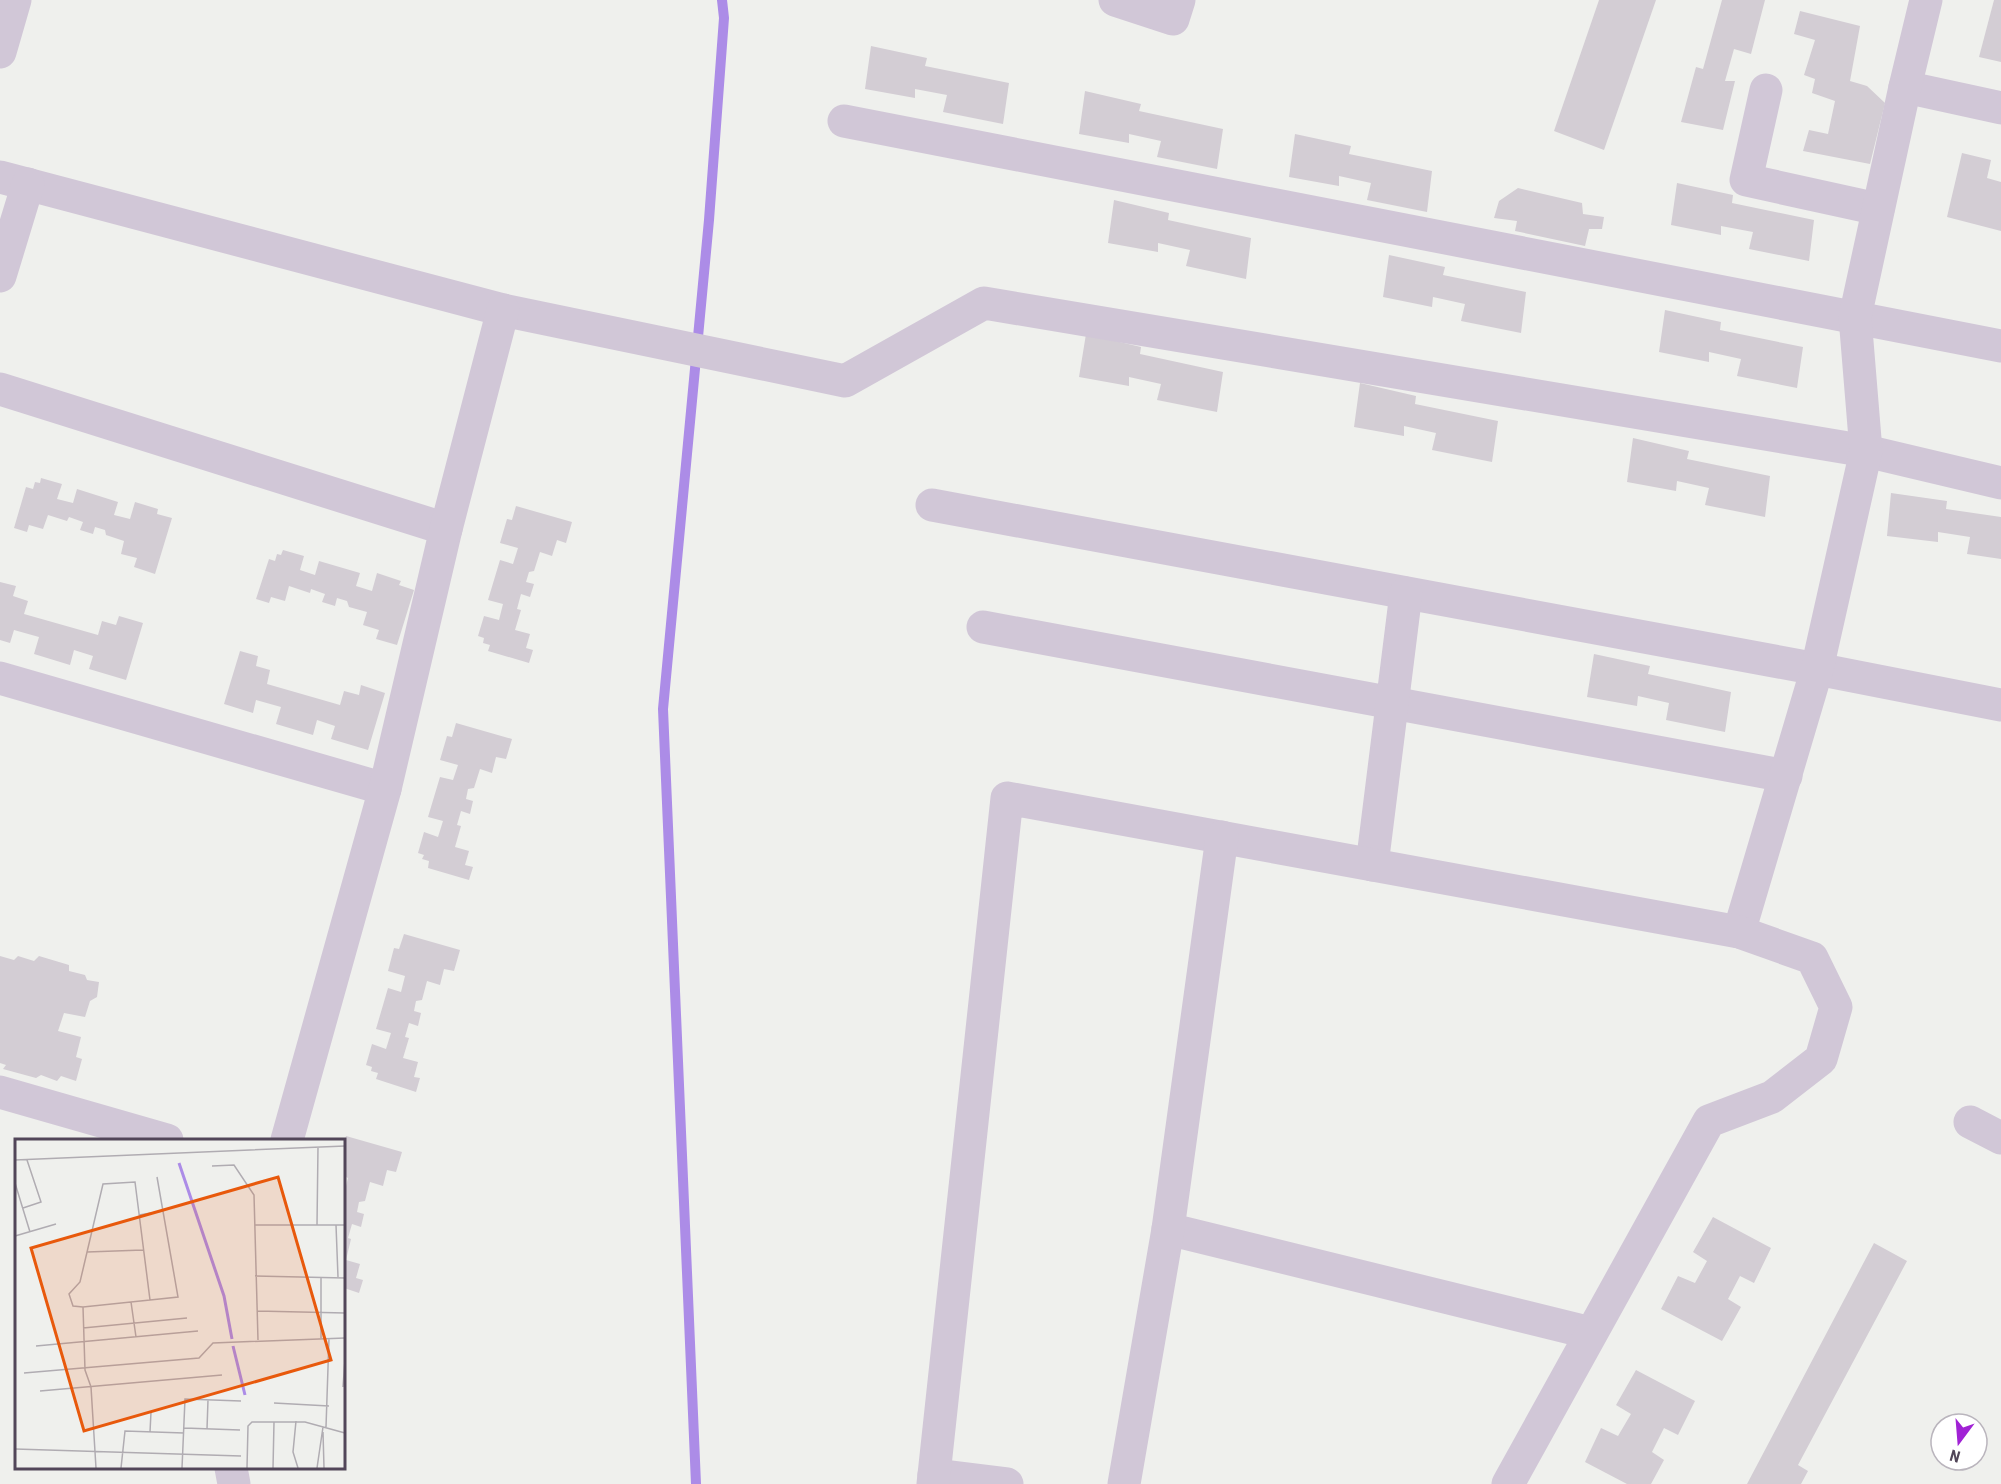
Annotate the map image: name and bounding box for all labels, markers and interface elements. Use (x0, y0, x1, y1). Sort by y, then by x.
inset map (15, 1139, 345, 1469)
north arrow (1929, 1412, 1989, 1472)
text: N (1948, 1445, 1962, 1466)

